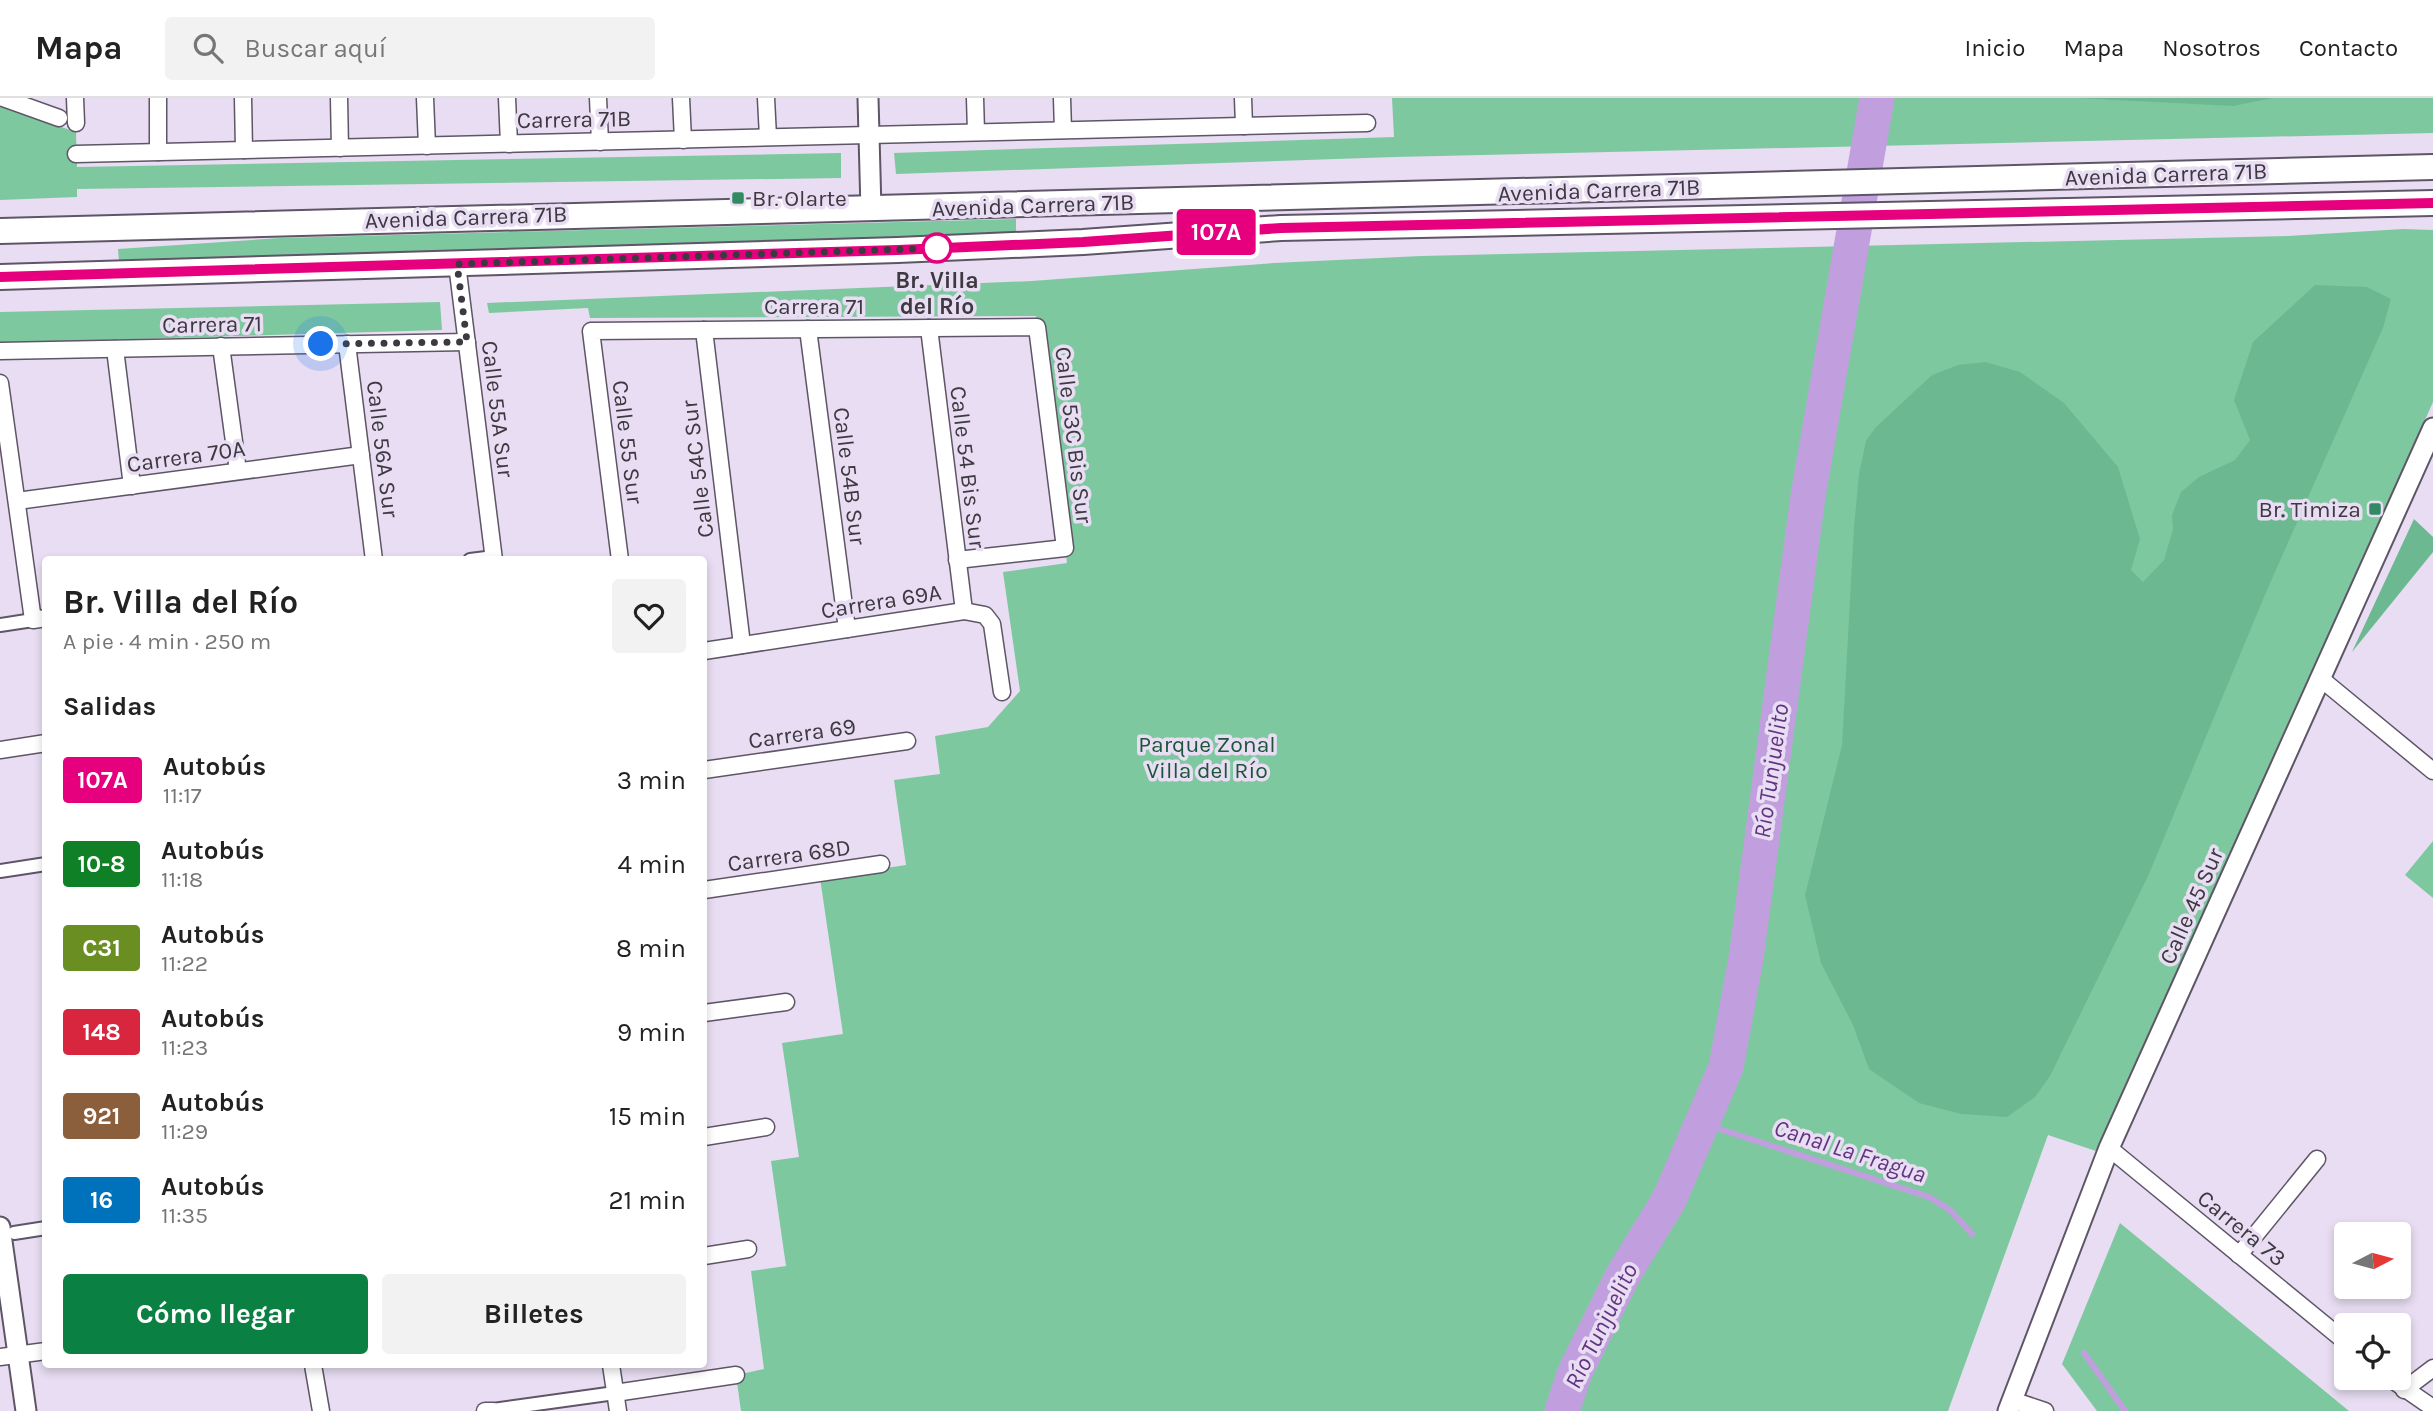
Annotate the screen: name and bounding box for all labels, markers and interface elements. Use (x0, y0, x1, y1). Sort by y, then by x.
search box (165, 17, 655, 80)
text: Mapa (35, 29, 123, 67)
icon: search (189, 29, 227, 67)
text: Buscar aquí (245, 33, 386, 64)
text: Inicio (1964, 34, 2025, 62)
text: Mapa (2063, 34, 2124, 62)
text: Nosotros (2162, 34, 2261, 62)
text: Contacto (2299, 34, 2398, 62)
street label: Carrera 71B (517, 105, 631, 134)
street label: Avenida Carrera 71B (2064, 157, 2268, 192)
street label: Avenida Carrera 71B (1497, 173, 1701, 208)
place label: Br. Olarte (752, 185, 847, 212)
street label: Avenida Carrera 71B (931, 188, 1135, 223)
marker: Br. Olarte (730, 190, 746, 206)
street label: Avenida Carrera 71B (364, 200, 568, 235)
line badge: 107A (1167, 209, 1265, 255)
text: 107A (1191, 218, 1241, 246)
marker: Br. Villa del Río (922, 233, 952, 263)
place label: Br. Villa del Río (895, 267, 979, 320)
street label: Carrera 71 (764, 293, 864, 320)
street label: Carrera 71 (162, 310, 262, 339)
your location (303, 326, 338, 361)
street label: Calle 55A Sur (476, 339, 519, 480)
street label: Calle 53C Bis Sur (1049, 345, 1098, 526)
street label: Calle 56A Sur (361, 379, 404, 520)
street label: Calle 55 Sur (607, 379, 649, 506)
street label: Calle 54 Bis Sur (944, 384, 991, 550)
street label: Calle 54C Sur (676, 398, 719, 539)
street label: Calle 54B Sur (828, 406, 871, 547)
street label: Carrera 70A (125, 435, 247, 478)
place label: Br. Timiza (2259, 496, 2361, 523)
marker: Br. Timiza (2367, 501, 2383, 517)
button: heart (612, 579, 686, 653)
street label: Carrera 69A (819, 579, 943, 624)
text: Br. Villa del Río (63, 583, 298, 621)
text: A pie · 4 min · 250 m (63, 628, 271, 655)
text: Salidas (63, 691, 156, 722)
water label: Río Tunjuelito (1748, 702, 1794, 840)
street label: Carrera 69 (747, 713, 858, 754)
park label: Parque Zonal Villa del Río (1138, 731, 1276, 784)
text: Autobús (163, 751, 266, 782)
text: 3 min (617, 765, 686, 796)
text: 107A (77, 766, 128, 794)
text: 11:17 (163, 782, 202, 809)
street label: Carrera 68D (726, 833, 852, 878)
text: Autobús (161, 835, 265, 866)
street label: Calle 45 Sur (2154, 843, 2229, 968)
text: 4 min (618, 849, 686, 880)
text: 10-8 (77, 850, 126, 878)
text: 11:18 (161, 866, 203, 893)
text: Autobús (161, 919, 265, 950)
text: 8 min (616, 933, 686, 964)
text: C31 (82, 934, 121, 962)
text: 11:22 (161, 950, 208, 977)
text: Autobús (161, 1003, 265, 1034)
text: 9 min (617, 1017, 686, 1048)
text: 148 (82, 1018, 121, 1046)
text: 11:23 (161, 1034, 208, 1061)
text: Autobús (161, 1087, 265, 1118)
text: 15 min (609, 1101, 686, 1132)
text: 921 (83, 1102, 120, 1130)
water label: Canal La Fragua (1771, 1113, 1929, 1189)
text: 11:29 (161, 1118, 208, 1145)
text: Autobús (161, 1171, 265, 1202)
text: 21 min (608, 1185, 686, 1216)
street label: Carrera 73 (2192, 1185, 2291, 1272)
text: 16 (90, 1186, 113, 1214)
text: 11:35 (161, 1202, 208, 1229)
north arrow (2334, 1222, 2412, 1298)
map controls (2334, 1222, 2411, 1390)
water label: Río Tunjuelito (1559, 1259, 1643, 1393)
button: Cómo llegar (63, 1274, 368, 1354)
button: Billetes (382, 1274, 686, 1354)
button: locate (2334, 1313, 2411, 1390)

